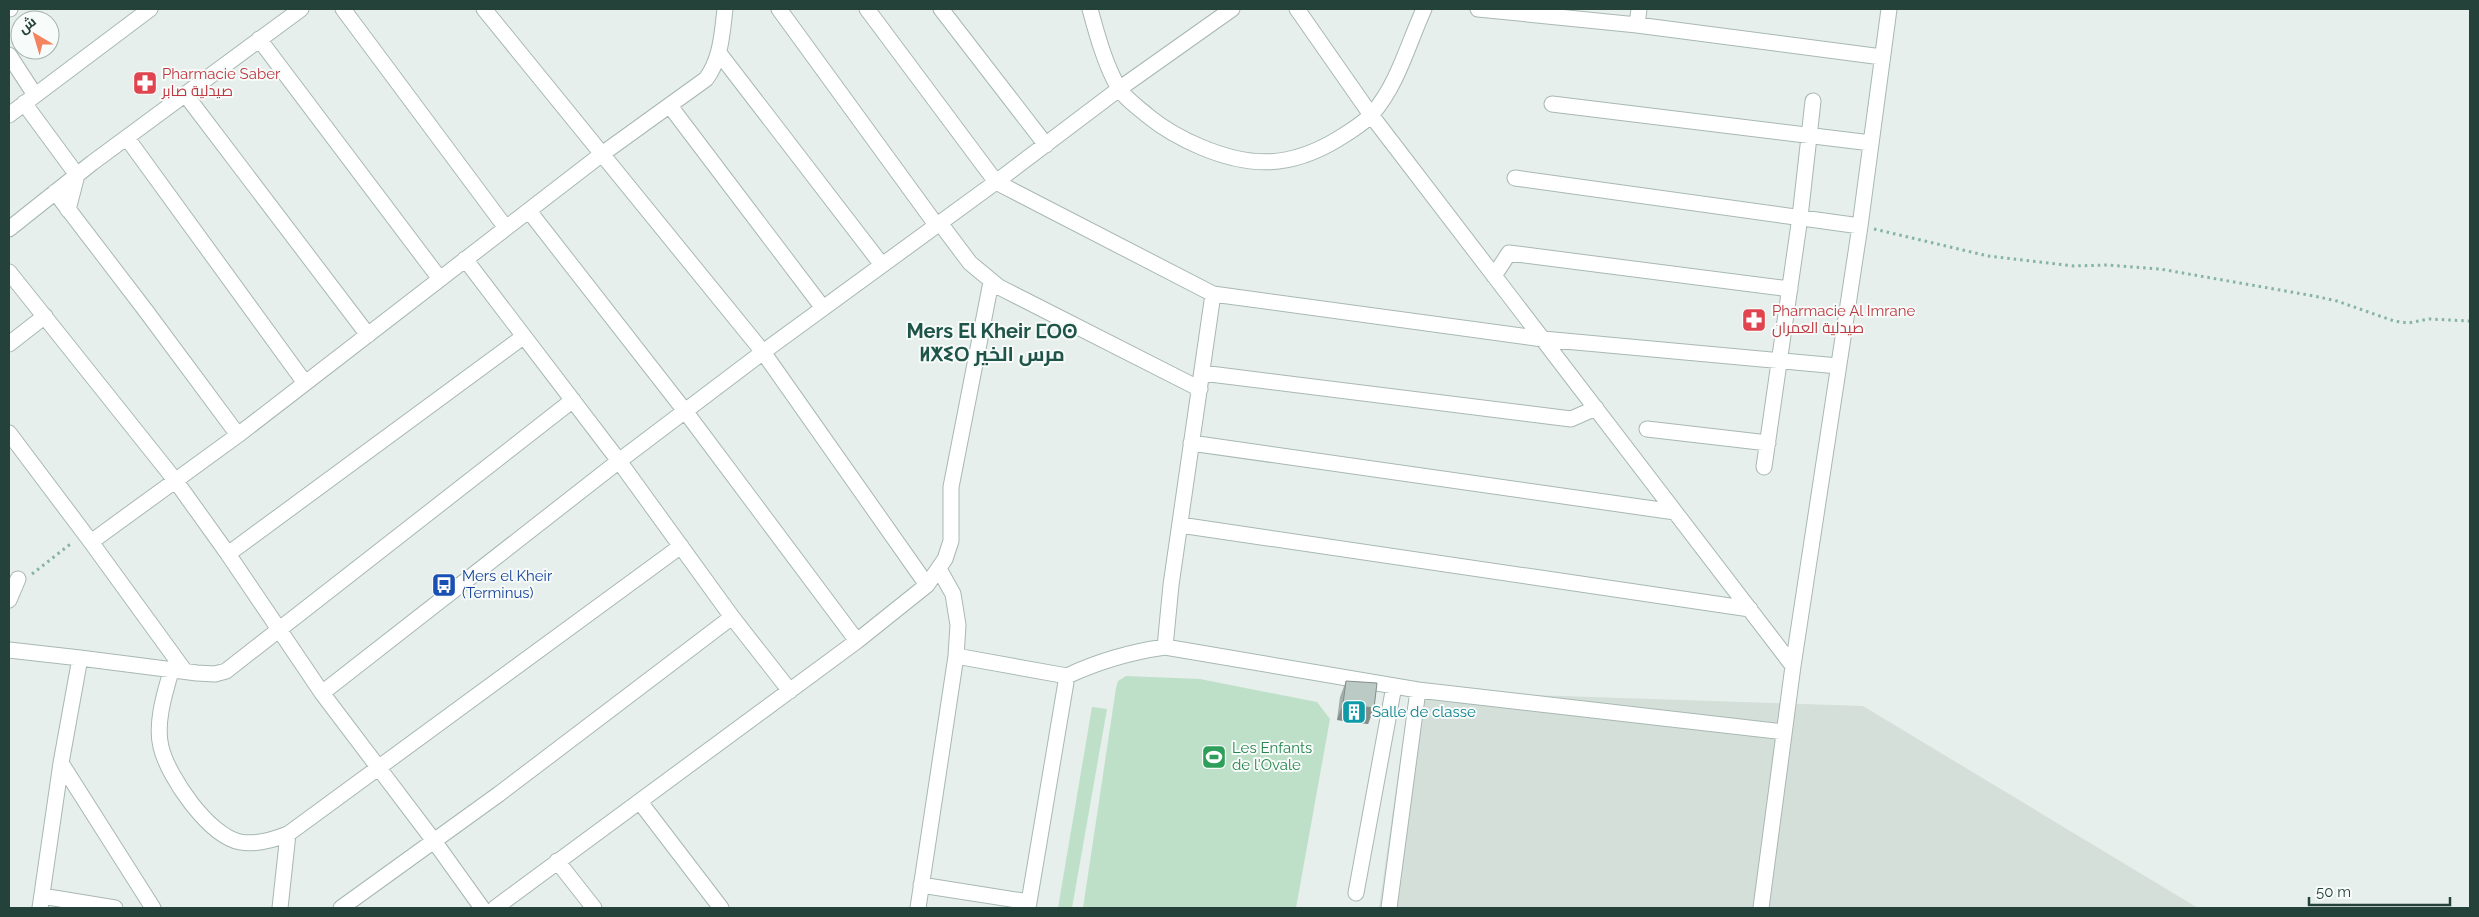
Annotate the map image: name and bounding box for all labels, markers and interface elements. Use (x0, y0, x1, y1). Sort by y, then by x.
north arrow (10, 10, 60, 60)
text: ش (15, 13, 40, 37)
place label: Pharmacie Saber صيدلية صابر (161, 65, 281, 100)
pharmacy icon: Pharmacie Saber صيدلية صابر (132, 70, 158, 96)
place label: Pharmacie Al Imrane صيدلية العمران (1772, 302, 1915, 338)
pharmacy icon: Pharmacie Al Imrane صيدلية العمران (1741, 307, 1767, 333)
district label: Mers El Kheir ⵎⵔⵙ ⵍⵅⵉⵔ مرس الخير (906, 319, 1078, 366)
place label: Mers el Kheir (Terminus) (462, 567, 553, 602)
bus stop icon: Mers el Kheir (Terminus) (431, 572, 457, 598)
building icon: Salle de classe (1341, 699, 1367, 725)
place label: Salle de classe (1372, 703, 1476, 721)
place label: Les Enfants de l'Ovale (1232, 739, 1312, 774)
sports icon: Les Enfants de l'Ovale (1201, 744, 1227, 770)
scale bar (2309, 874, 2450, 906)
text: 50 m (2316, 883, 2351, 901)

